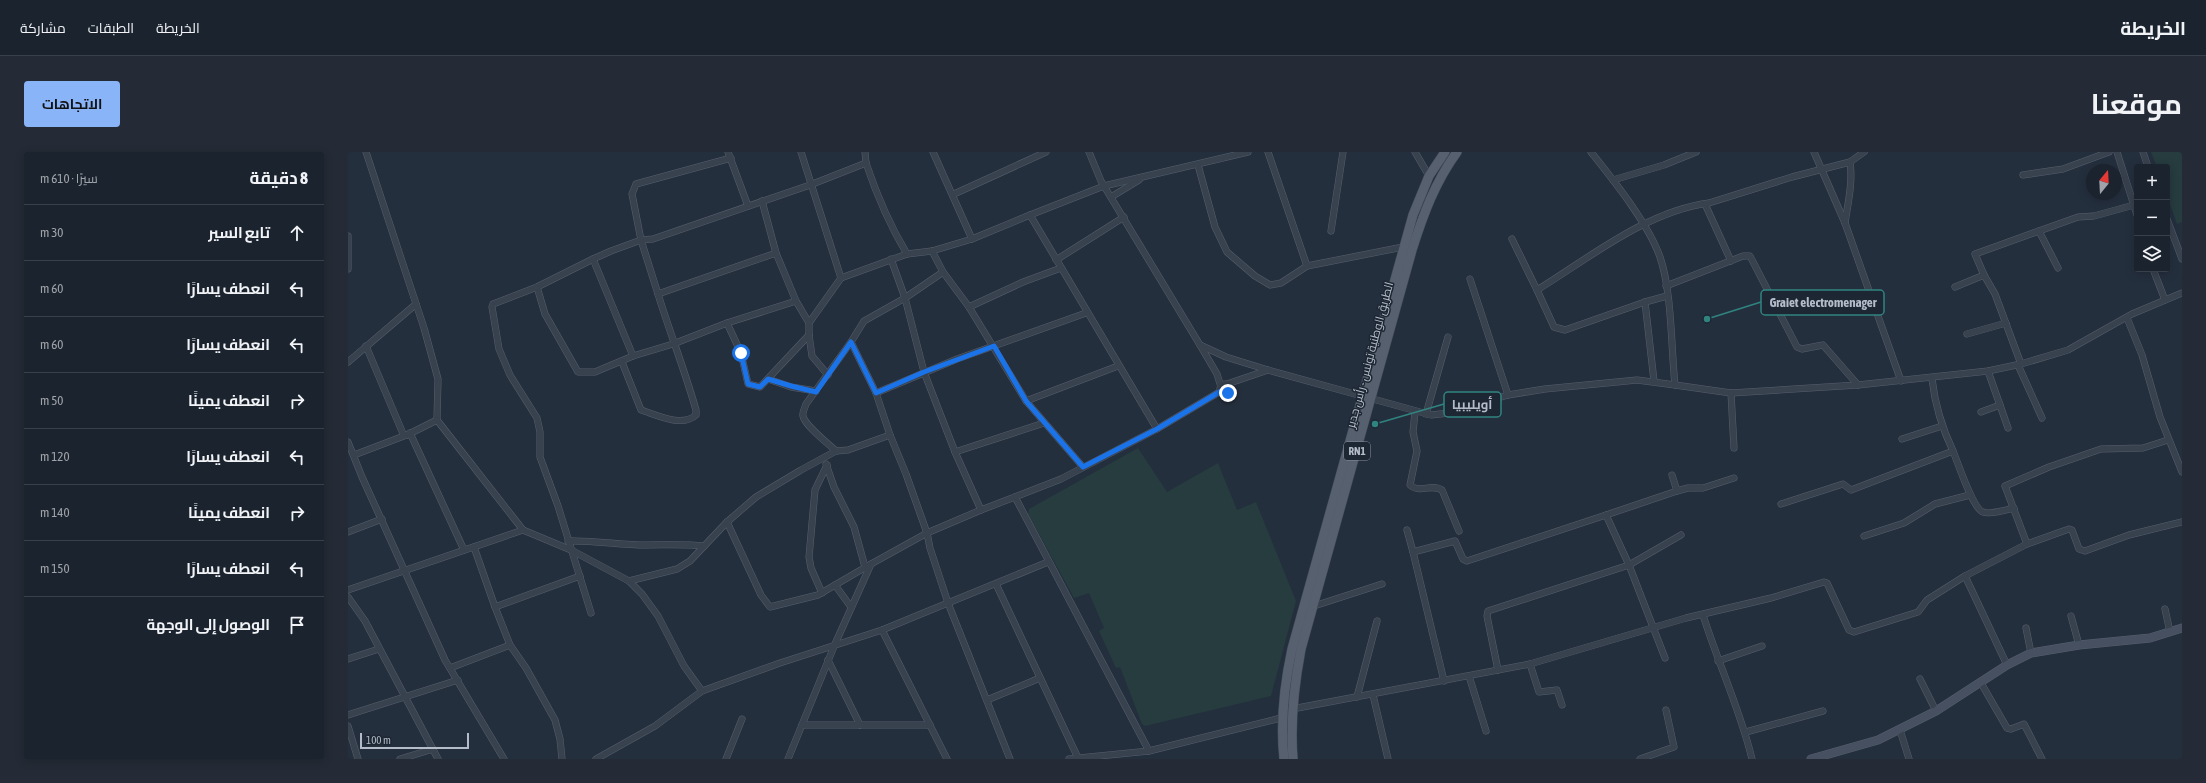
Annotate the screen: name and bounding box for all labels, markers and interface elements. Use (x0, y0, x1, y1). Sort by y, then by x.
text: الخريطة (2120, 17, 2186, 39)
text: مشاركة (20, 20, 66, 36)
text: الطبقات (88, 20, 134, 36)
text: الخريطة (156, 20, 200, 36)
button: الاتجاهات (24, 81, 120, 127)
text: موقعنا (2091, 88, 2182, 120)
north arrow (2086, 164, 2122, 200)
map controls (2134, 164, 2170, 272)
button: + (2134, 164, 2170, 200)
text: 8 دقيقة (250, 168, 308, 188)
text: سيرًا · 610 m (40, 171, 98, 186)
button: − (2134, 200, 2170, 236)
icon: ahead (286, 222, 308, 244)
text: تابع السير (208, 224, 270, 241)
text: 30 m (40, 225, 63, 240)
button: layers (2134, 236, 2170, 272)
icon: left (286, 278, 308, 300)
text: انعطف يسارًا (186, 280, 270, 297)
street label: الطريق الوطنية تونس - رأس جدير (1343, 280, 1396, 431)
text: 60 m (40, 281, 63, 296)
callout: Graiet electromenager (1761, 290, 1884, 315)
text: Graiet electromenager (1769, 295, 1878, 310)
icon: left (286, 334, 308, 356)
text: انعطف يسارًا (186, 336, 270, 353)
text: 60 m (40, 337, 63, 352)
route start (732, 344, 750, 362)
route end (1219, 384, 1237, 402)
icon: right (286, 390, 308, 412)
text: انعطف يمينًا (188, 392, 270, 409)
callout: أويليبيا (1444, 392, 1501, 417)
text: 50 m (40, 393, 63, 408)
text: أويليبيا (1452, 396, 1492, 413)
road number: RN1 (1344, 442, 1370, 460)
icon: left (286, 446, 308, 468)
text: انعطف يسارًا (186, 448, 270, 465)
text: 120 m (40, 449, 70, 464)
icon: right (286, 502, 308, 524)
text: انعطف يمينًا (188, 504, 270, 521)
text: 140 m (40, 505, 70, 520)
icon: left (286, 558, 308, 580)
text: انعطف يسارًا (186, 560, 270, 577)
text: 150 m (40, 561, 70, 576)
icon: arrive (286, 614, 308, 636)
text: الوصول إلى الوجهة (146, 616, 270, 633)
scale bar (360, 731, 469, 750)
text: 100 m (366, 734, 391, 746)

